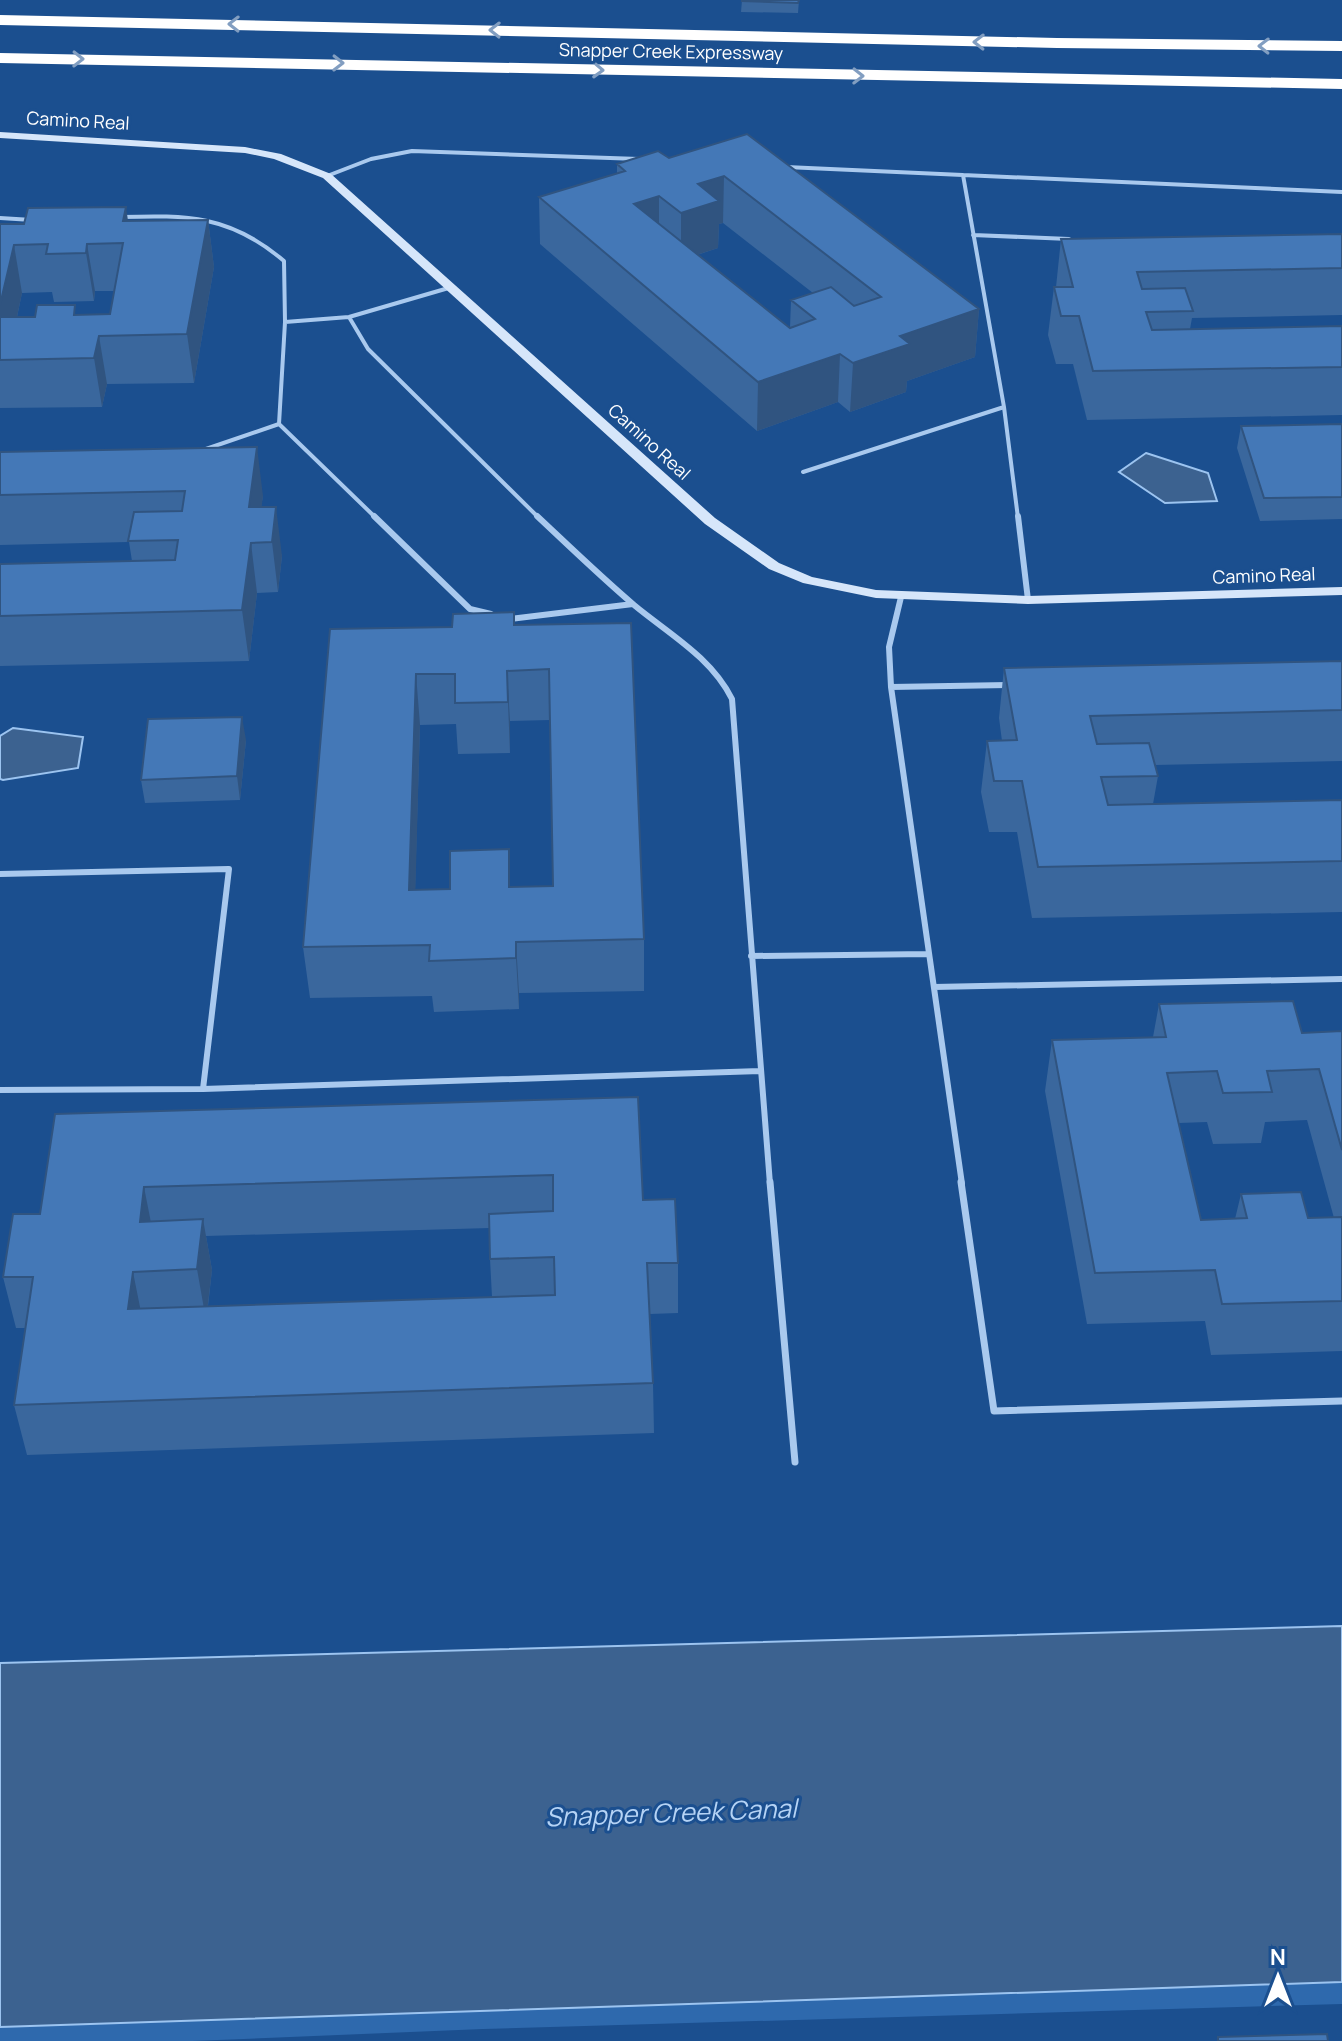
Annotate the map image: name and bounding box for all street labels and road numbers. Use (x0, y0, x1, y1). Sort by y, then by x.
street label: Snapper Creek Expressway (559, 37, 784, 65)
street label: Camino Real (26, 105, 130, 135)
street label: Camino Real (603, 398, 696, 485)
street label: Camino Real (1212, 561, 1316, 589)

